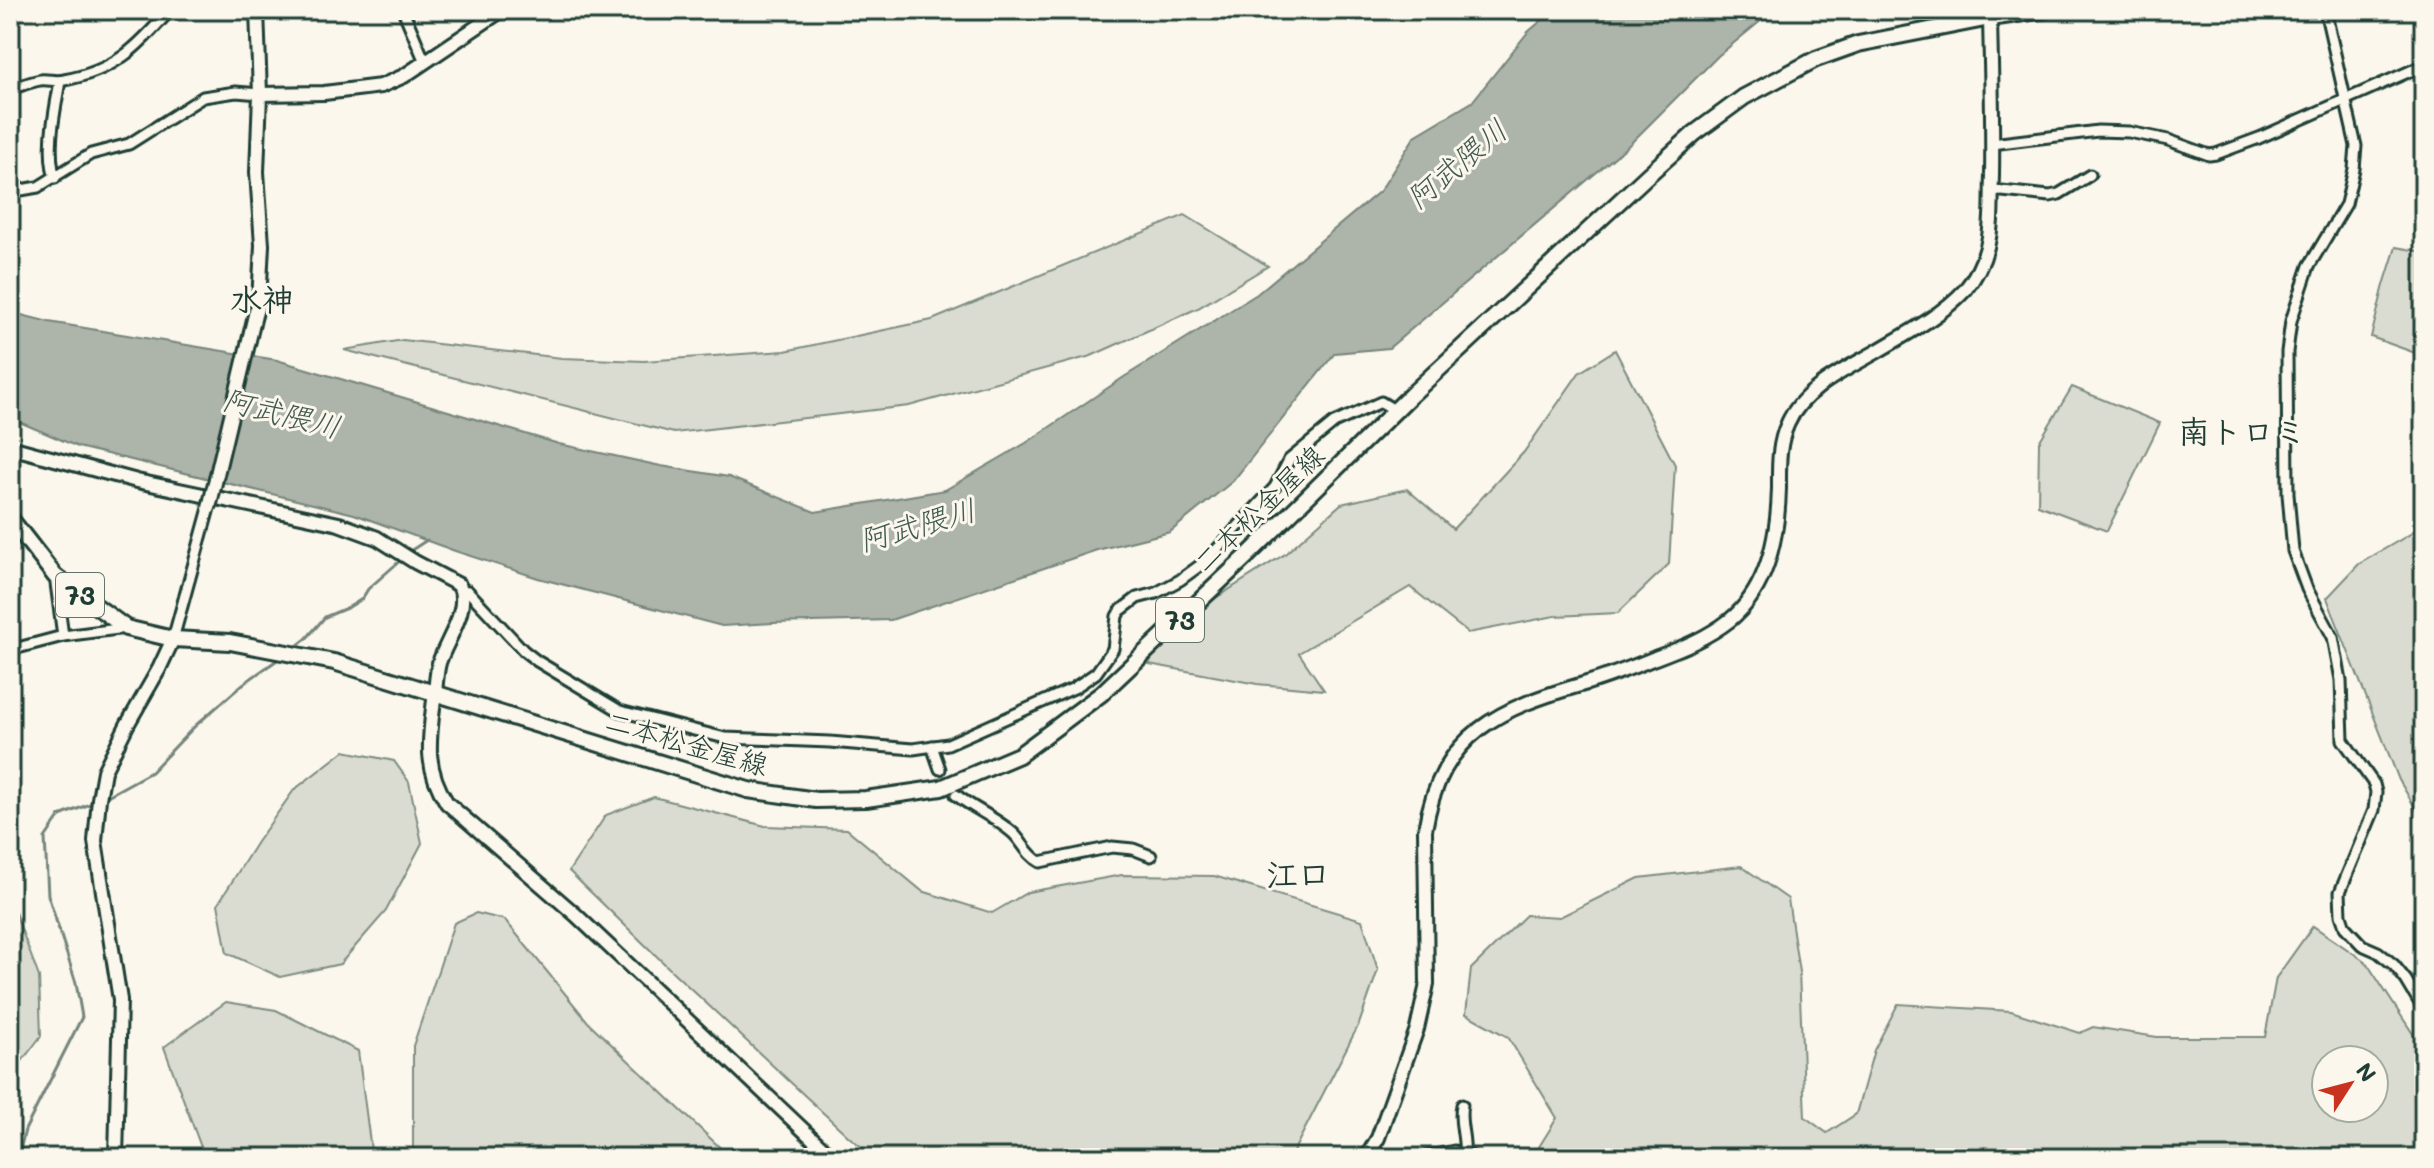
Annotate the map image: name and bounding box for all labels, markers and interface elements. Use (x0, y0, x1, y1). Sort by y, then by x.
water label: 阿武隈川 (1397, 109, 1515, 217)
district label: 水神 (230, 277, 294, 319)
water label: 阿武隈川 (219, 378, 345, 446)
district label: 南トロミ (2178, 409, 2306, 451)
street label: 二本松金屋線 (1185, 437, 1331, 579)
water label: 阿武隈川 (854, 488, 980, 560)
road number: 73 (56, 573, 104, 617)
road number: 73 (1156, 598, 1204, 642)
street label: 二本松金屋線 (601, 702, 773, 782)
district label: 江口 (1266, 852, 1330, 894)
north arrow (2310, 1044, 2390, 1124)
text: N (2350, 1057, 2383, 1087)

